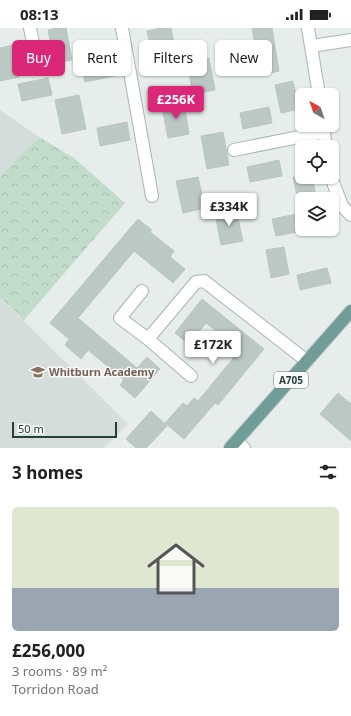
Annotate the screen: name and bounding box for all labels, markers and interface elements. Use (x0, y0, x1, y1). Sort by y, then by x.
text: 08:13 (20, 4, 59, 24)
chip: Buy (12, 40, 65, 76)
chip: Rent (73, 40, 131, 76)
chip: Filters (139, 40, 207, 76)
chip: New (215, 40, 272, 76)
pin: £256K (148, 86, 204, 120)
north arrow (295, 88, 339, 132)
map controls (295, 88, 339, 236)
text: £256K (157, 90, 195, 108)
button: locate (295, 140, 339, 184)
button: layers (295, 192, 339, 236)
pin: £334K (201, 193, 257, 227)
text: £334K (210, 197, 248, 215)
pin: £172K (185, 331, 241, 365)
text: £172K (194, 335, 232, 353)
school or university icon: Whitburn Academy (30, 364, 46, 380)
place label: Whitburn Academy (49, 364, 155, 379)
road number: A705 (274, 372, 308, 388)
scale bar (12, 420, 117, 439)
text: 50 m (18, 421, 44, 436)
text: 3 homes (12, 461, 83, 484)
icon: filters (317, 461, 339, 483)
icon: home (140, 533, 212, 605)
text: £256,000 (12, 639, 85, 662)
text: 3 rooms · 89 m² (12, 662, 107, 680)
text: Torridon Road (12, 680, 99, 698)

